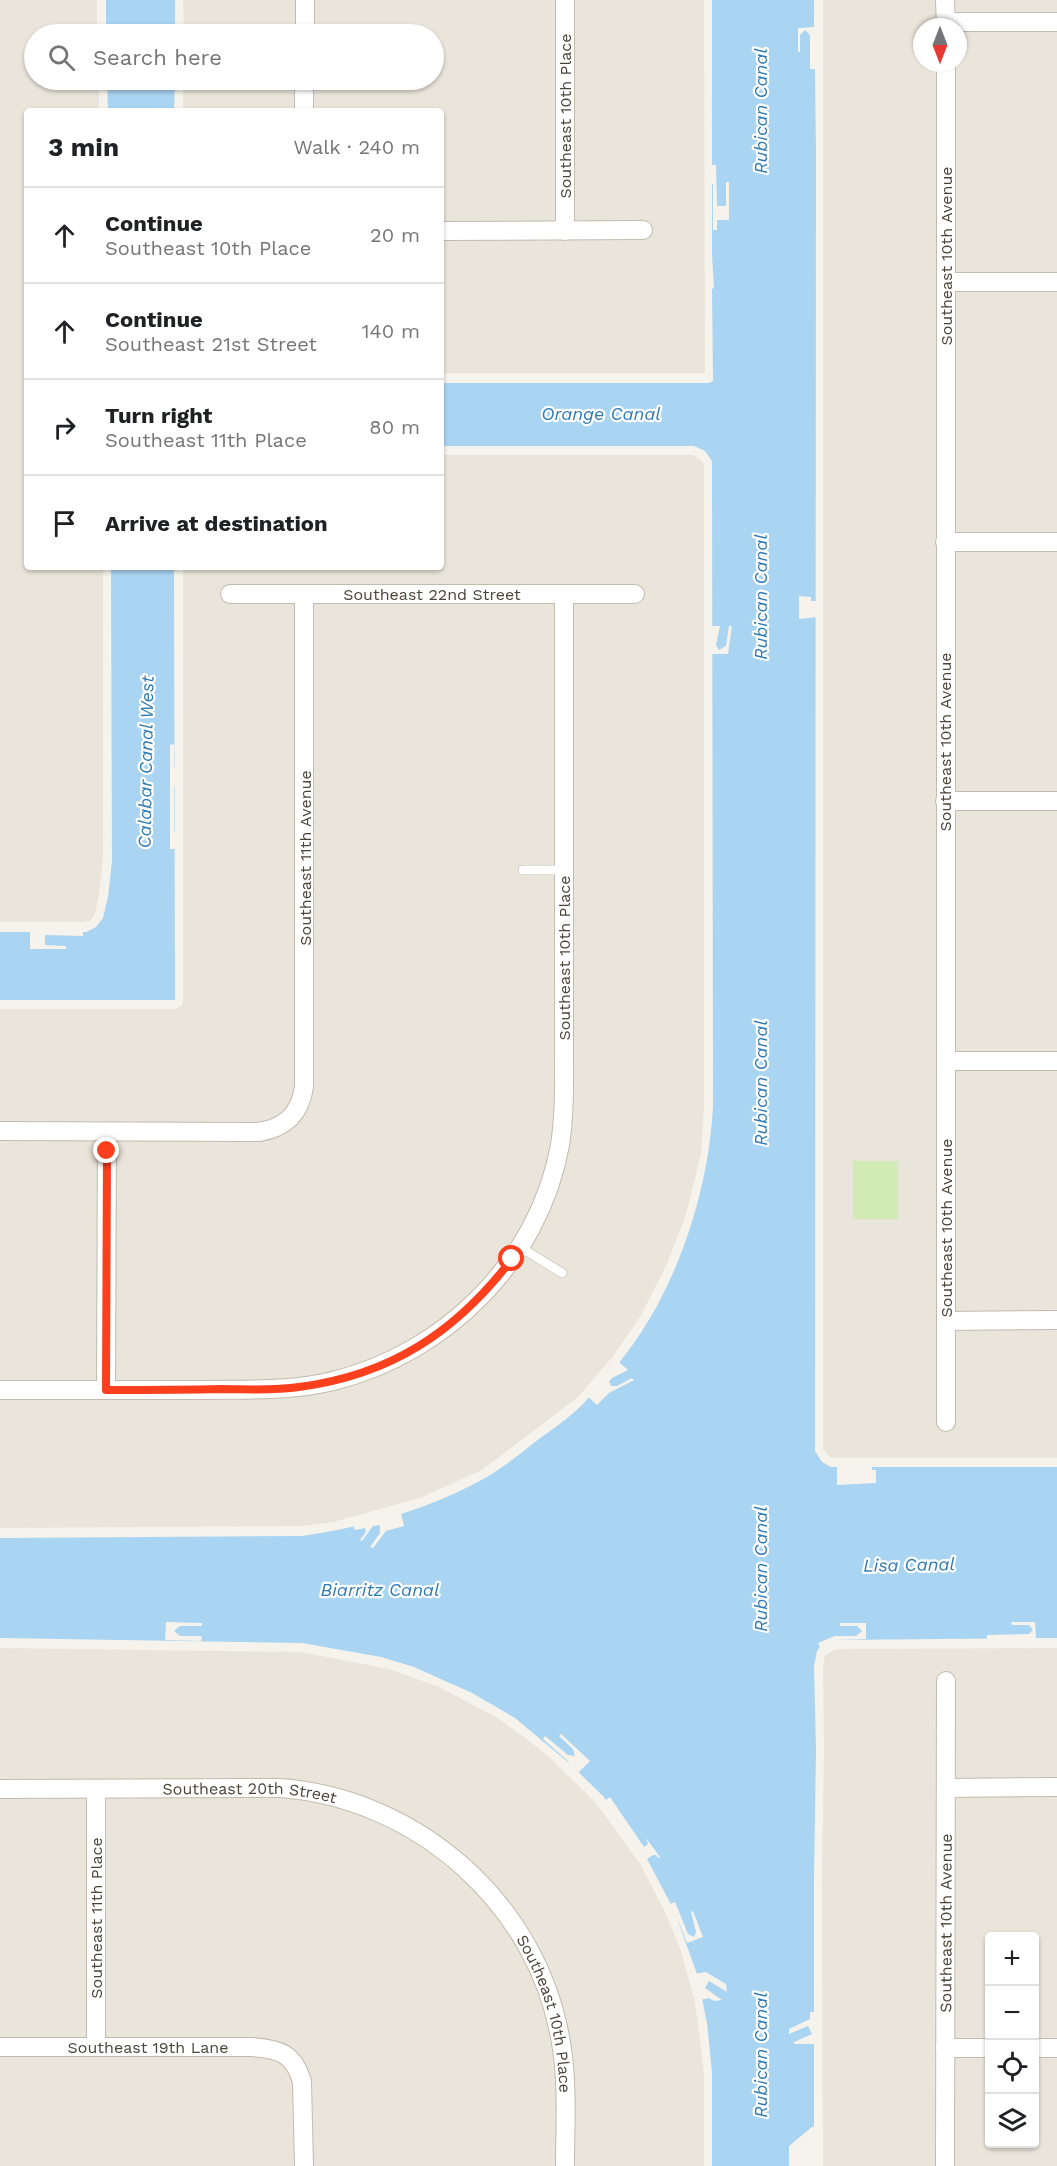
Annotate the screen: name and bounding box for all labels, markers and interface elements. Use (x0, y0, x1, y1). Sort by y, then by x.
north arrow (913, 18, 967, 72)
search box (24, 24, 444, 90)
street label: Southeast 10th Place (556, 33, 575, 199)
icon: search (45, 41, 78, 74)
text: Search here (93, 45, 222, 70)
water label: Rubican Canal (750, 48, 771, 174)
text: 3 min (48, 132, 119, 162)
text: Walk · 240 m (293, 135, 420, 159)
street label: Southeast 10th Avenue (937, 166, 956, 346)
text: Continue (105, 211, 203, 236)
icon: ahead (48, 219, 81, 252)
text: 20 m (370, 223, 420, 247)
text: Southeast 10th Place (105, 236, 311, 260)
text: Continue (105, 307, 203, 332)
icon: ahead (48, 315, 81, 348)
text: 140 m (362, 319, 420, 343)
text: Southeast 21st Street (105, 332, 317, 356)
text: Turn right (105, 403, 212, 428)
water label: Orange Canal (541, 403, 661, 424)
icon: right (48, 411, 81, 444)
text: 80 m (369, 415, 420, 439)
text: Southeast 11th Place (105, 428, 307, 452)
icon: arrive (48, 507, 81, 540)
text: Arrive at destination (105, 511, 328, 536)
water label: Rubican Canal (750, 534, 771, 660)
street label: Southeast 22nd Street (343, 585, 521, 604)
street label: Southeast 10th Avenue (936, 652, 955, 832)
water label: Calabar Canal West (133, 675, 158, 849)
street label: Southeast 11th Avenue (296, 770, 315, 946)
street label: Southeast 10th Place (555, 875, 574, 1041)
water label: Rubican Canal (750, 1020, 771, 1146)
route end (93, 1137, 119, 1163)
street label: Southeast 10th Avenue (937, 1138, 956, 1318)
route start (498, 1245, 524, 1271)
water label: Rubican Canal (750, 1506, 771, 1632)
water label: Lisa Canal (863, 1553, 955, 1576)
water label: Biarritz Canal (321, 1579, 439, 1600)
street label: Southeast 20th Street (163, 1779, 339, 1807)
street label: Southeast 10th Avenue (936, 1833, 956, 2013)
street label: Southeast 11th Place (87, 1837, 106, 1999)
street label: Southeast 10th Place (512, 1931, 574, 2093)
map controls (985, 1932, 1039, 2148)
button: + (985, 1932, 1039, 1986)
button: − (985, 1986, 1039, 2040)
water label: Rubican Canal (750, 1992, 771, 2118)
street label: Southeast 19th Lane (68, 2038, 228, 2057)
button: locate (985, 2040, 1039, 2094)
button: layers (985, 2094, 1039, 2148)

